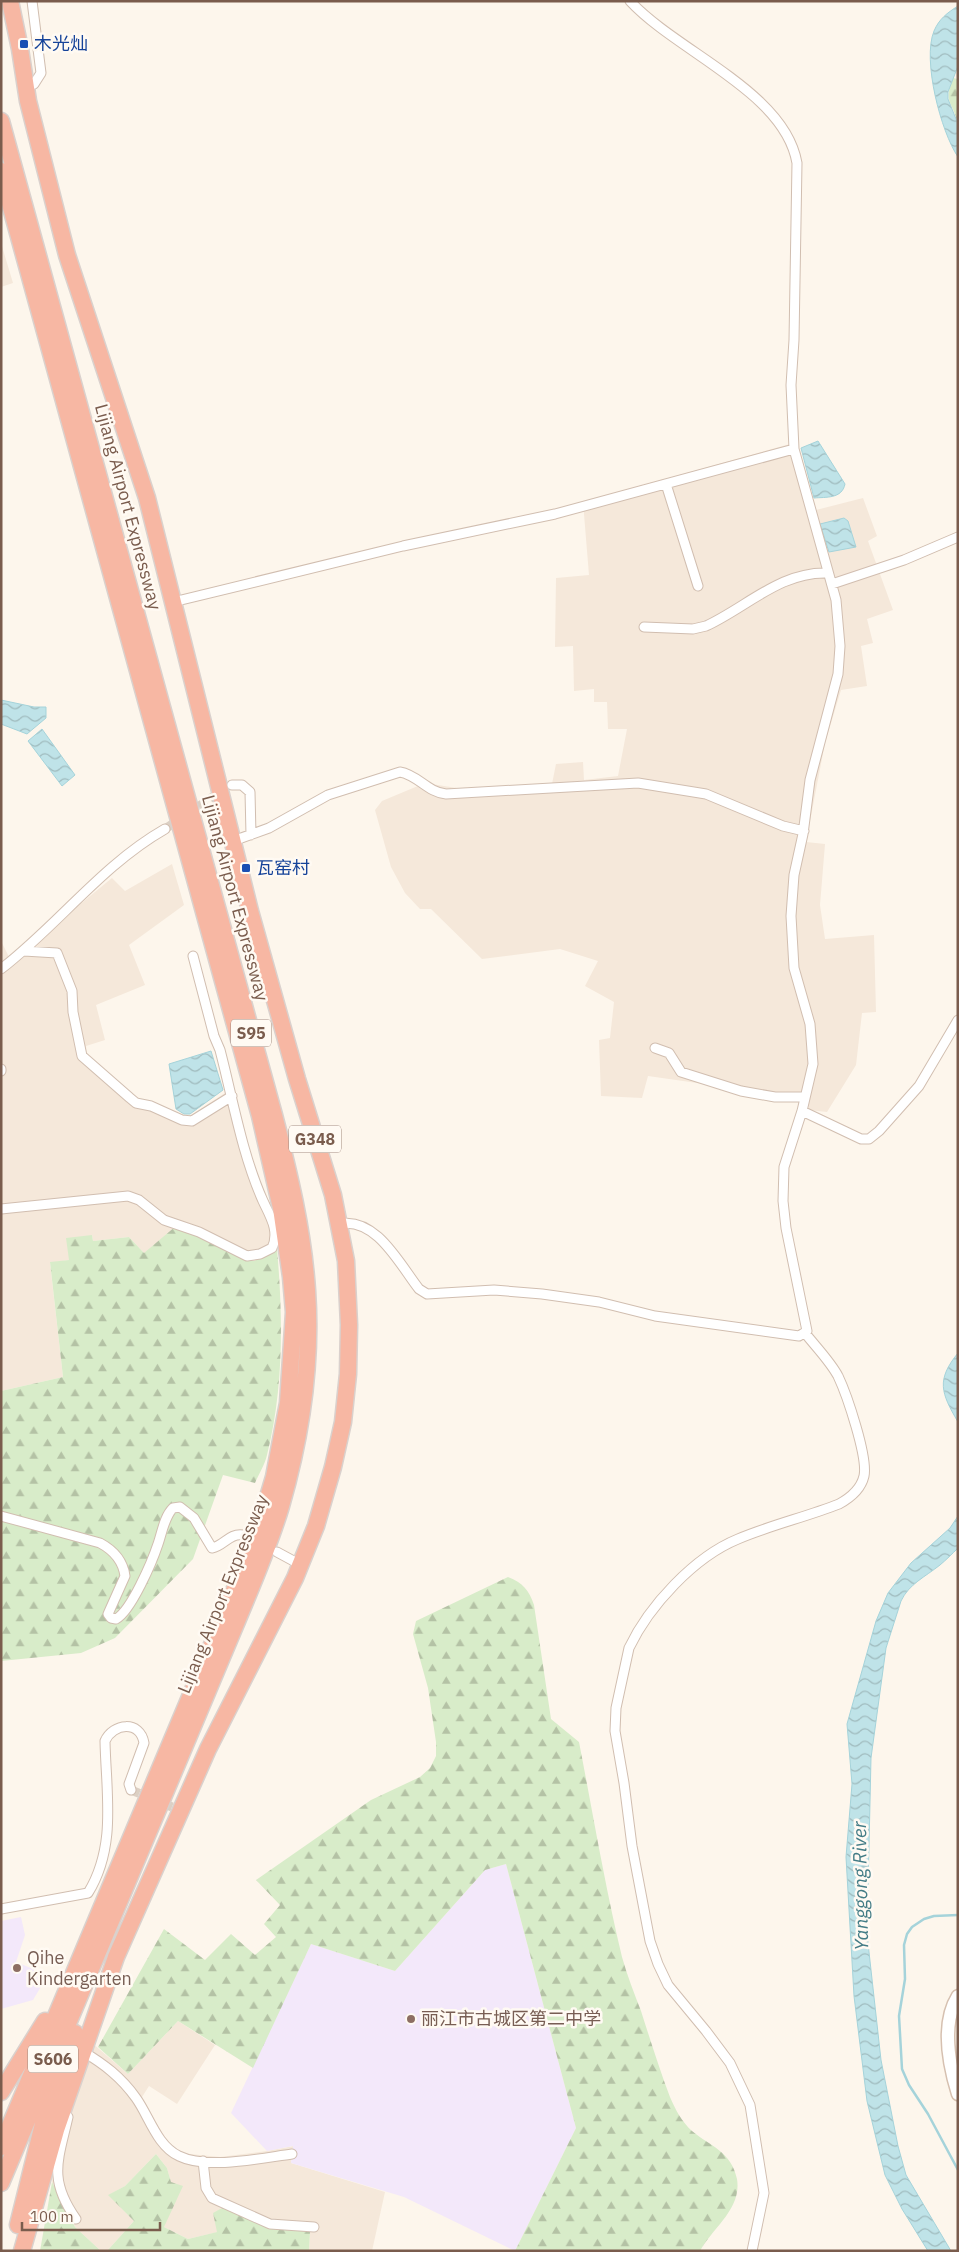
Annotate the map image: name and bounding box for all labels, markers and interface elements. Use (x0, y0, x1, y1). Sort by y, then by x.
place label: 木光灿 (34, 32, 88, 55)
marker: 木光灿 (18, 38, 30, 50)
street label: Lijiang Airport Expressway (90, 401, 167, 612)
street label: Lijiang Airport Expressway (197, 792, 274, 1003)
place label: 瓦窑村 (256, 856, 310, 879)
marker: 瓦窑村 (240, 862, 252, 874)
road number: S95 (231, 1020, 271, 1046)
road number: G348 (289, 1126, 341, 1152)
street label: Lijiang Airport Expressway (172, 1491, 273, 1697)
water label: Yanggong River (847, 1820, 873, 1951)
place label: Qihe Kindergarten (27, 1946, 132, 1990)
marker: Qihe Kindergarten (11, 1962, 23, 1974)
place label: 丽江市古城区第二中学 (421, 2007, 601, 2030)
marker: 丽江市古城区第二中学 (405, 2013, 417, 2025)
road number: S606 (28, 2046, 78, 2072)
scale bar (22, 2200, 160, 2232)
text: 100 m (30, 2207, 74, 2226)

